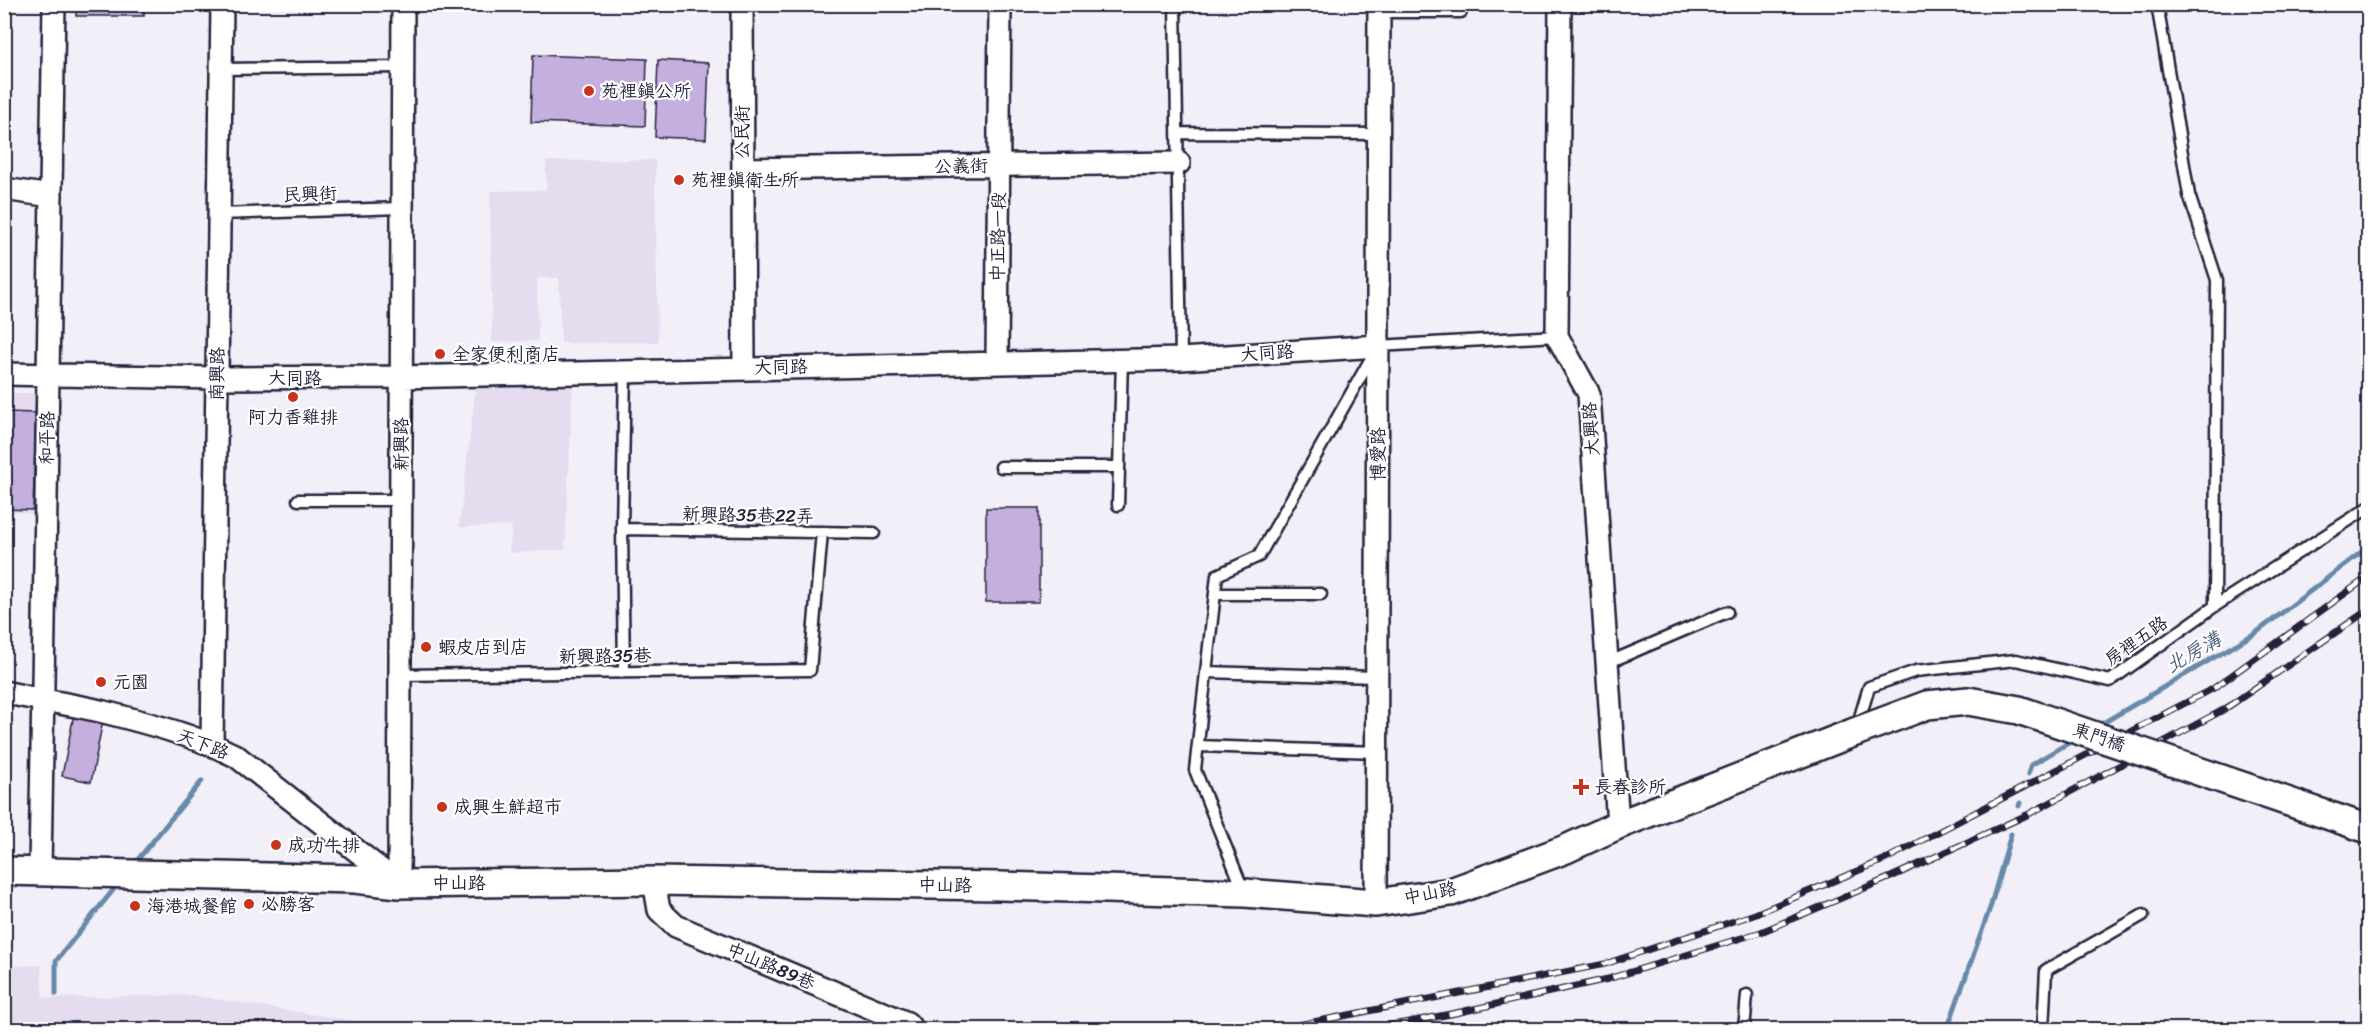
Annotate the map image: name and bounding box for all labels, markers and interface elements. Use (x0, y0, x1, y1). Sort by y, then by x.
place label: 苑裡鎮公所 (601, 75, 691, 107)
marker: 苑裡鎮公所 (582, 84, 596, 98)
street label: 公民街 (726, 105, 758, 159)
street label: 公義街 (934, 150, 988, 182)
place label: 苑裡鎮衛生所 (691, 164, 799, 196)
marker: 苑裡鎮衛生所 (672, 173, 686, 187)
street label: 民興街 (282, 177, 338, 211)
street label: 中正路一段 (981, 192, 1015, 282)
street label: 大同路 (1239, 335, 1295, 371)
place label: 全家便利商店 (452, 338, 560, 370)
street label: 南興路 (201, 347, 233, 401)
marker: 全家便利商店 (433, 347, 447, 361)
street label: 大同路 (754, 351, 808, 383)
street label: 大同路 (268, 362, 322, 394)
marker: 阿力香雞排 (286, 390, 300, 404)
place label: 阿力香雞排 (248, 401, 338, 433)
street label: 大興路 (1573, 401, 1609, 457)
street label: 和平路 (31, 411, 63, 465)
street label: 新興路 (385, 417, 417, 471)
street label: 博愛路 (1362, 427, 1394, 481)
street label: 新興路35巷22弄 (682, 498, 814, 532)
street label: 房裡五路 (2097, 607, 2175, 675)
water label: 北房溝 (2159, 621, 2230, 683)
place label: 蝦皮店到店 (438, 631, 528, 663)
street label: 新興路35巷 (558, 639, 652, 673)
marker: 蝦皮店到店 (419, 640, 433, 654)
place label: 元園 (113, 666, 149, 698)
marker: 元園 (94, 675, 108, 689)
street label: 東門橋 (2068, 713, 2130, 761)
street label: 天下路 (172, 719, 234, 769)
place label: 長春診所 (1594, 771, 1666, 803)
marker: 長春診所 (1572, 778, 1590, 796)
place label: 成興生鮮超市 (454, 791, 562, 823)
marker: 成興生鮮超市 (435, 800, 449, 814)
place label: 成功牛排 (288, 829, 360, 861)
marker: 成功牛排 (269, 838, 283, 852)
street label: 中山路 (432, 867, 486, 899)
street label: 中山路 (918, 869, 972, 901)
street label: 中山路 (1400, 872, 1460, 914)
place label: 必勝客 (261, 888, 315, 920)
place label: 海港城餐館 (147, 890, 237, 922)
marker: 必勝客 (242, 897, 256, 911)
marker: 海港城餐館 (128, 899, 142, 913)
street label: 中山路89巷 (722, 933, 820, 999)

